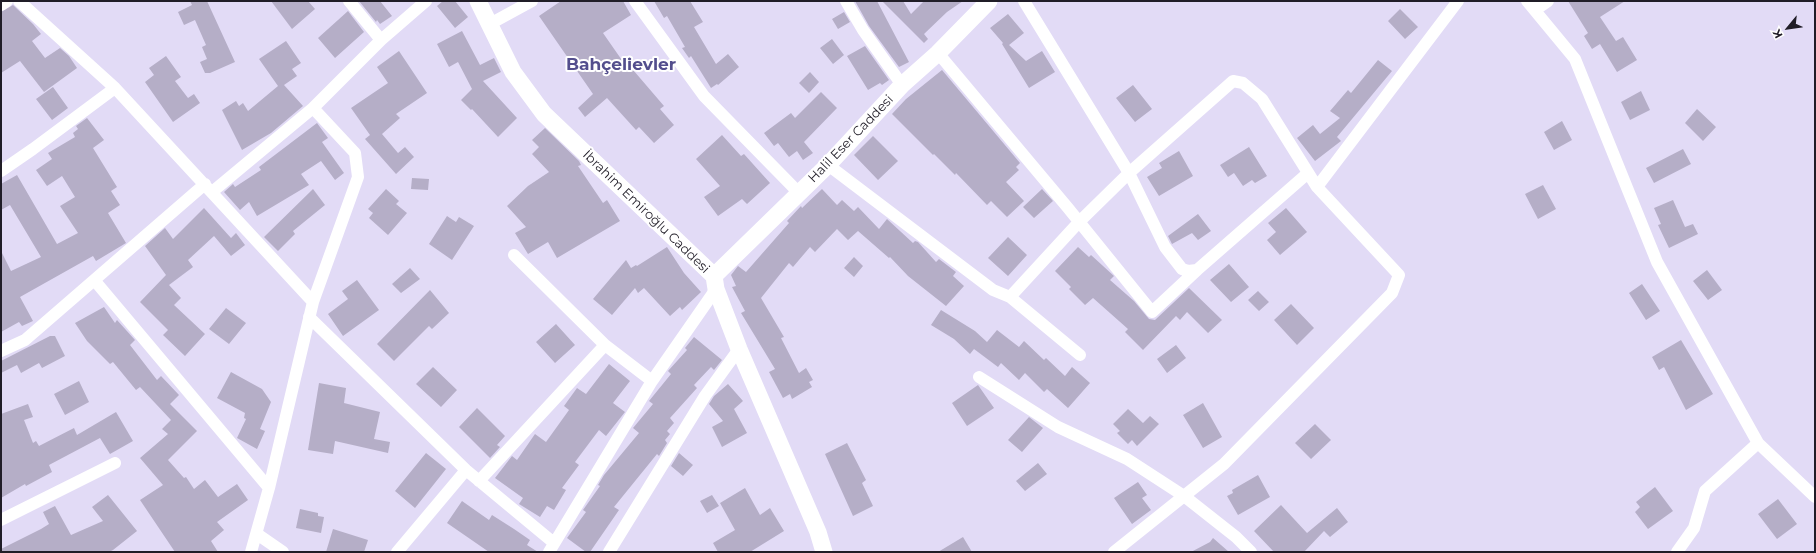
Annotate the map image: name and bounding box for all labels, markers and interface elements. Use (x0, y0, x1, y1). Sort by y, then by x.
north arrow (1768, 8, 1808, 48)
text: K (1769, 27, 1786, 41)
district label: Bahçelievler (566, 55, 676, 75)
street label: Halil Eser Caddesi (805, 92, 897, 186)
street label: İbrahim Emiroğlu Caddesi (579, 147, 713, 277)

